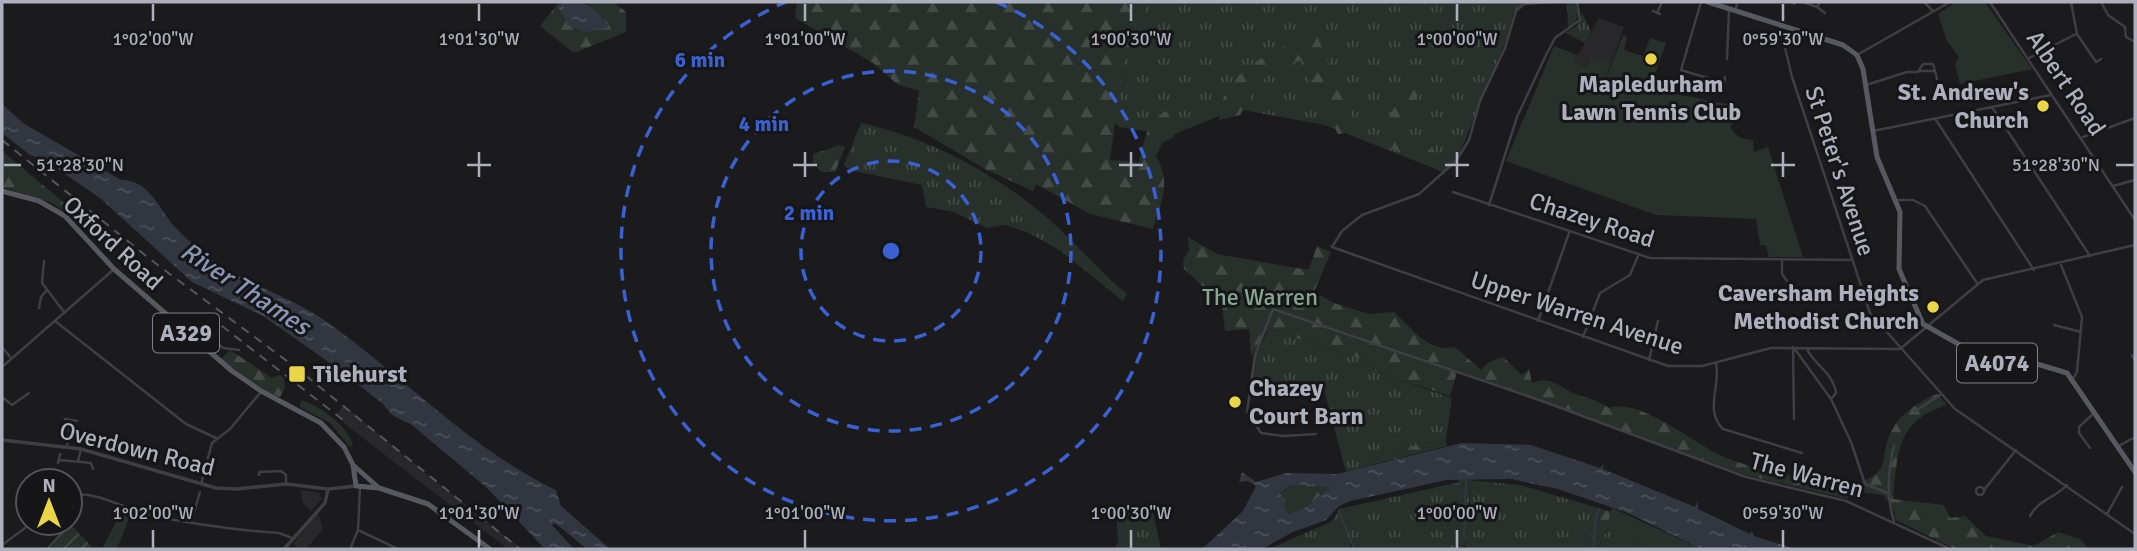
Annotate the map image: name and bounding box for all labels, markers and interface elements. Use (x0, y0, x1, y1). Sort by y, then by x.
street label: Albert Road (2020, 25, 2112, 141)
text: 1°02'00"W (112, 28, 194, 50)
text: 1°01'30"W (438, 28, 520, 50)
text: 1°01'00"W (764, 28, 846, 50)
text: 1°00'30"W (1090, 28, 1172, 50)
text: 1°00'00"W (1416, 28, 1498, 50)
text: 0°59'30"W (1742, 28, 1824, 50)
text: 6 min (675, 47, 725, 73)
marker: Mapledurham Lawn Tennis Club (1643, 51, 1659, 67)
place label: Mapledurham Lawn Tennis Club (1561, 69, 1741, 127)
place label: St. Andrew's Church (1898, 77, 2029, 135)
street label: St Peter's Avenue (1798, 82, 1882, 260)
marker: St. Andrew's Church (2035, 98, 2051, 114)
text: 4 min (739, 111, 789, 137)
text: 51°28'30"N (36, 154, 124, 176)
text: 51°28'30"N (2012, 154, 2100, 176)
street label: Chazey Road (1526, 186, 1658, 254)
street label: Oxford Road (57, 189, 169, 297)
text: 2 min (784, 200, 834, 226)
water label: River Thames (174, 235, 318, 344)
centre of rings (879, 239, 903, 263)
street label: Upper Warren Avenue (1467, 264, 1687, 362)
place label: Caversham Heights Methodist Church (1718, 278, 1919, 336)
park label: The Warren (1202, 282, 1318, 312)
marker: Caversham Heights Methodist Church (1925, 299, 1941, 315)
road number: A329 (153, 314, 219, 352)
road number: A4074 (1957, 344, 2037, 382)
place label: Tilehurst (313, 359, 407, 389)
marker: Tilehurst (287, 364, 307, 384)
place label: Chazey Court Barn (1249, 373, 1364, 431)
marker: Chazey Court Barn (1227, 394, 1243, 410)
street label: Overdown Road (56, 415, 218, 483)
street label: The Warren (1747, 445, 1867, 505)
north arrow (14, 467, 84, 537)
text: N (42, 474, 56, 498)
text: 1°02'00"W (112, 502, 194, 524)
text: 1°01'30"W (438, 502, 520, 524)
text: 1°01'00"W (764, 502, 846, 524)
text: 1°00'30"W (1090, 502, 1172, 524)
text: 1°00'00"W (1416, 502, 1498, 524)
text: 0°59'30"W (1742, 502, 1824, 524)

